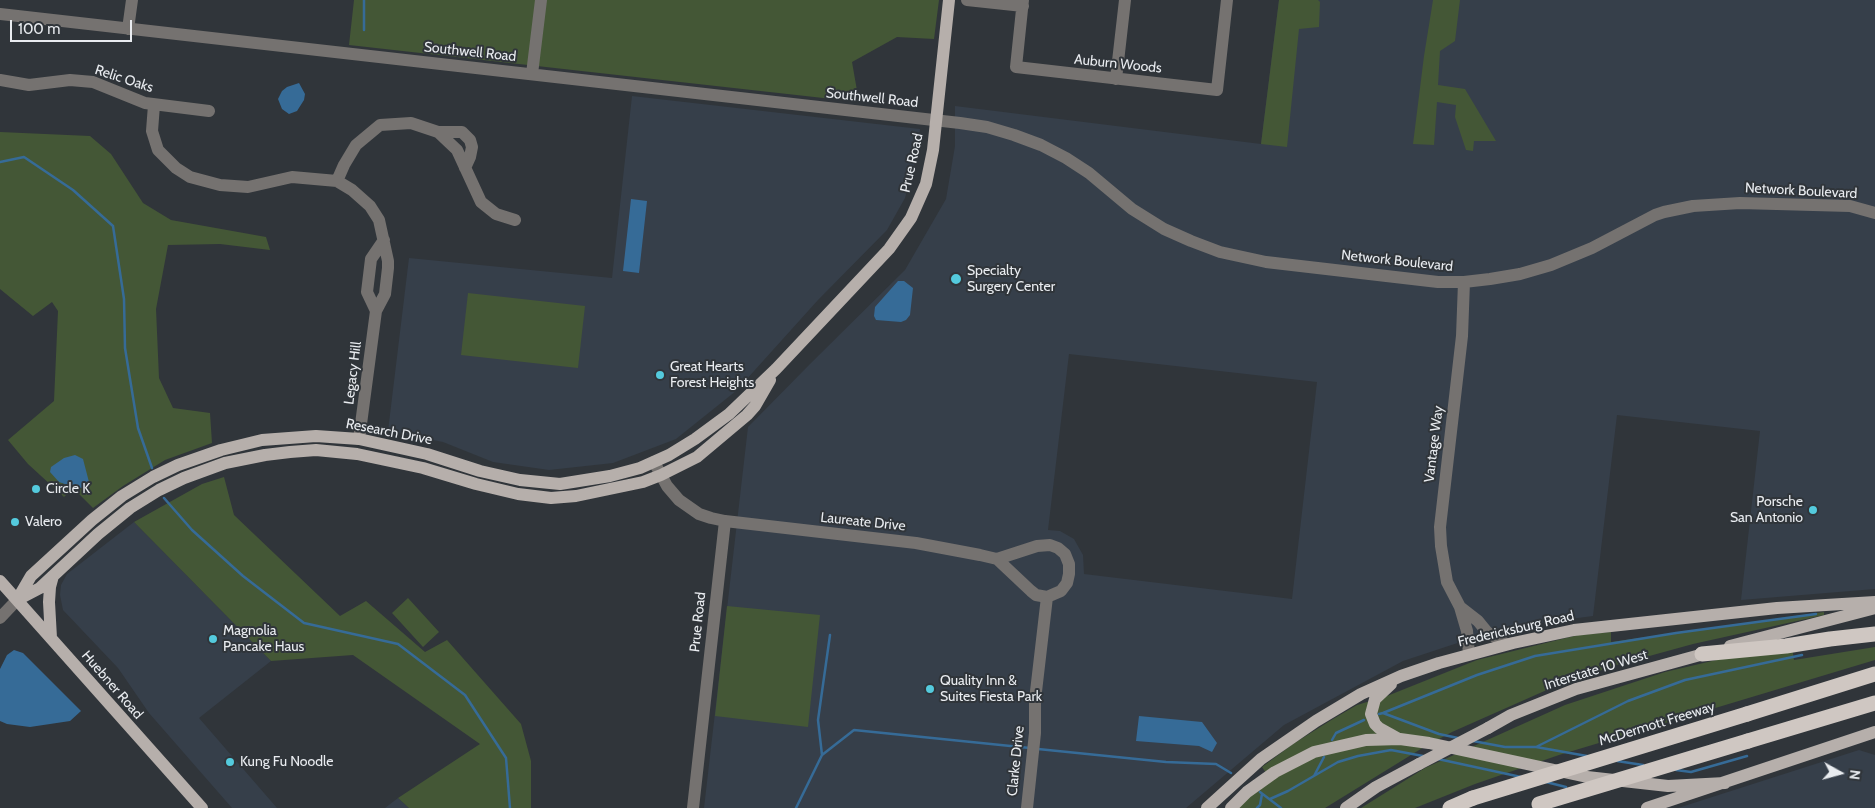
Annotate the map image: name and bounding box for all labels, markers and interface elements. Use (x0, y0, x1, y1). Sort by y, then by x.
scale bar (12, 10, 135, 42)
text: 100 m (18, 20, 60, 38)
street label: Southwell Road (423, 39, 517, 65)
street label: Auburn Woods (1073, 51, 1163, 77)
street label: Relic Oaks (93, 62, 155, 96)
street label: Southwell Road (825, 85, 919, 111)
street label: Prue Road (897, 132, 927, 194)
street label: Network Boulevard (1744, 180, 1858, 202)
street label: Network Boulevard (1340, 247, 1454, 275)
place label: Specialty Surgery Center (967, 263, 1055, 296)
marker: Specialty Surgery Center (949, 272, 963, 286)
street label: Legacy Hill (341, 340, 365, 406)
place label: Great Hearts Forest Heights (670, 359, 754, 392)
marker: Great Hearts Forest Heights (654, 369, 666, 381)
street label: Vantage Way (1421, 405, 1447, 483)
street label: Research Drive (344, 415, 434, 449)
place label: Circle K (46, 481, 90, 497)
marker: Circle K (30, 483, 42, 495)
place label: Porsche San Antonio (1730, 494, 1803, 526)
marker: Porsche San Antonio (1807, 504, 1819, 516)
street label: Laureate Drive (820, 509, 906, 535)
place label: Valero (25, 514, 62, 530)
marker: Valero (9, 516, 21, 528)
street label: Prue Road (686, 591, 710, 653)
street label: Fredericksburg Road (1456, 607, 1576, 651)
place label: Magnolia Pancake Haus (223, 623, 304, 656)
marker: Magnolia Pancake Haus (207, 633, 219, 645)
street label: Interstate 10 West (1542, 646, 1650, 694)
street label: Huebner Road (78, 647, 146, 723)
place label: Quality Inn & Suites Fiesta Park (940, 673, 1042, 706)
marker: Quality Inn & Suites Fiesta Park (924, 683, 936, 695)
street label: McDermott Freeway (1597, 698, 1717, 750)
street label: Clarke Drive (1004, 725, 1028, 797)
north arrow (1815, 748, 1865, 798)
place label: Kung Fu Noodle (240, 754, 333, 770)
marker: Kung Fu Noodle (224, 756, 236, 768)
text: N (1845, 769, 1864, 781)

